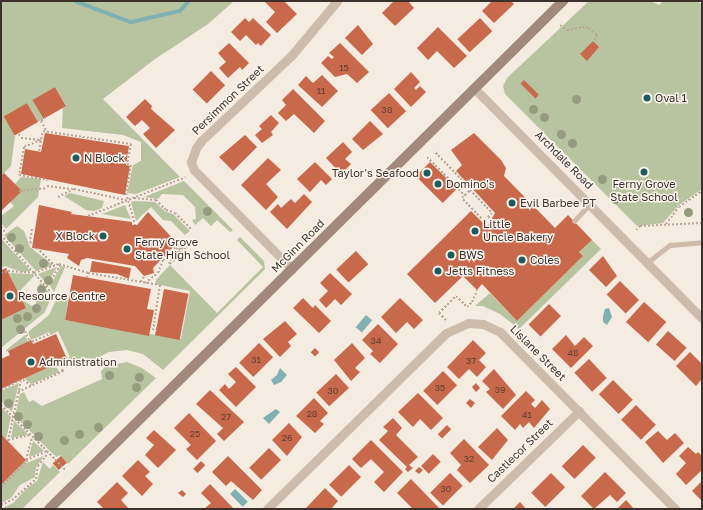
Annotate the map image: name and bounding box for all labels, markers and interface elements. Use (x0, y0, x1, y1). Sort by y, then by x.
street label: Persimmon Street (189, 62, 267, 138)
house number: 15 (339, 63, 349, 73)
house number: 11 (317, 86, 325, 96)
place label: Oval 1 (655, 91, 687, 105)
marker: Oval 1 (642, 93, 652, 103)
house number: 38 (382, 105, 392, 115)
street label: Archdale Road (532, 128, 596, 192)
place label: N Block (84, 151, 125, 165)
marker: N Block (71, 153, 81, 163)
place label: Taylor's Seafood (332, 166, 419, 180)
marker: Ferny Grove State School (639, 167, 649, 177)
marker: Taylor's Seafood (422, 168, 432, 178)
place label: Domino's (446, 177, 494, 191)
place label: Ferny Grove State School (610, 178, 678, 204)
marker: Domino's (433, 179, 443, 189)
place label: Evil Barbee PT (520, 196, 596, 210)
marker: Evil Barbee PT (507, 198, 517, 208)
street label: McGinn Road (269, 217, 327, 275)
place label: Little Uncle Bakery (483, 218, 553, 244)
marker: Little Uncle Bakery (470, 226, 480, 236)
place label: X Block (55, 229, 95, 243)
marker: X Block (98, 231, 108, 241)
place label: Ferny Grove State High School (135, 236, 230, 262)
marker: Ferny Grove State High School (122, 244, 132, 254)
place label: BWS (459, 248, 484, 262)
marker: BWS (446, 250, 456, 260)
place label: Coles (530, 253, 560, 267)
marker: Coles (517, 255, 527, 265)
place label: Jetts Fitness (446, 264, 514, 278)
marker: Jetts Fitness (433, 266, 443, 276)
place label: Resource Centre (18, 289, 106, 303)
marker: Resource Centre (5, 291, 15, 301)
street label: Lislane Street (507, 322, 569, 384)
house number: 34 (371, 336, 381, 346)
house number: 48 (568, 348, 578, 358)
place label: Administration (39, 355, 117, 369)
house number: 31 (251, 355, 261, 365)
house number: 37 (466, 356, 476, 366)
marker: Administration (26, 357, 36, 367)
house number: 35 (435, 383, 445, 393)
house number: 39 (495, 385, 505, 395)
house number: 30 (328, 386, 338, 396)
house number: 28 (307, 409, 317, 419)
house number: 41 (522, 410, 532, 420)
house number: 27 (221, 412, 231, 422)
street label: Castlecor Street (485, 416, 555, 486)
house number: 25 (190, 429, 200, 439)
house number: 26 (282, 433, 292, 443)
house number: 32 (464, 454, 474, 464)
house number: 30 (441, 484, 451, 494)

